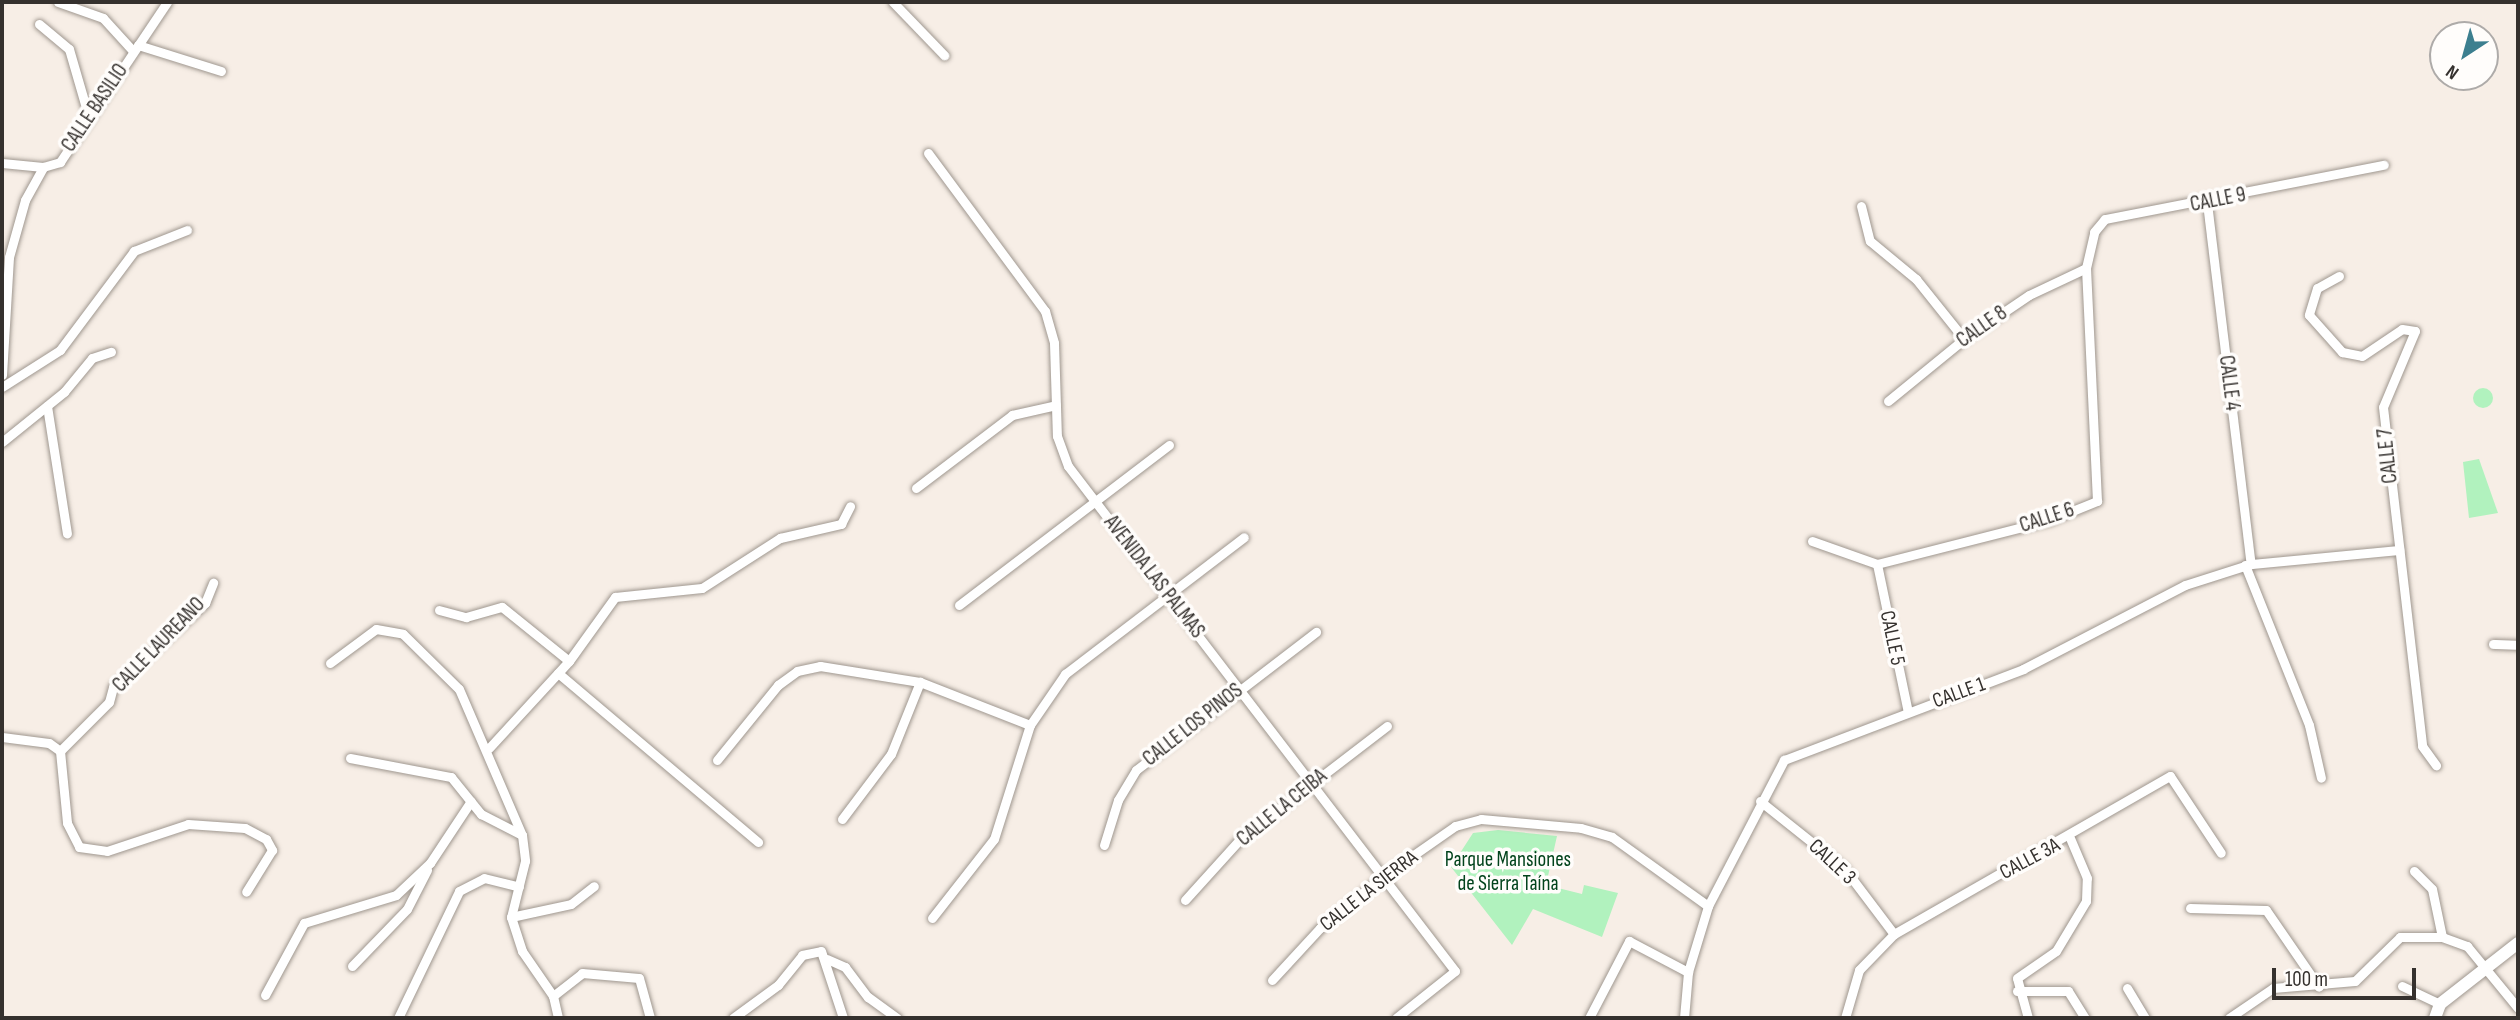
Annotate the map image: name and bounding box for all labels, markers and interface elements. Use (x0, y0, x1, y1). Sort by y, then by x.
north arrow (2429, 21, 2499, 91)
street label: CALLE BASILIO (56, 59, 134, 157)
text: N (2442, 59, 2463, 84)
street label: CALLE 9 (2188, 182, 2248, 218)
street label: CALLE 8 (1952, 301, 2012, 353)
street label: CALLE 4 (2213, 354, 2245, 412)
street label: CALLE 7 (2373, 427, 2403, 485)
street label: CALLE 6 (2017, 497, 2077, 539)
street label: AVENIDA LAS PALMAS (1098, 511, 1210, 643)
street label: CALLE LAUREANO (108, 592, 210, 698)
street label: CALLE 5 (1874, 608, 1910, 668)
street label: CALLE 1 (1929, 672, 1989, 714)
street label: CALLE LOS PINOS (1138, 678, 1248, 772)
street label: CALLE LA CEIBA (1232, 764, 1332, 852)
street label: CALLE 3A (1996, 833, 2064, 885)
street label: CALLE 3 (1803, 834, 1861, 890)
street label: CALLE LA SIERRA (1315, 845, 1423, 937)
park label: Parque Mansiones de Sierra Taína (1445, 847, 1571, 897)
scale bar (2275, 954, 2418, 998)
text: 100 m (2285, 967, 2328, 992)

